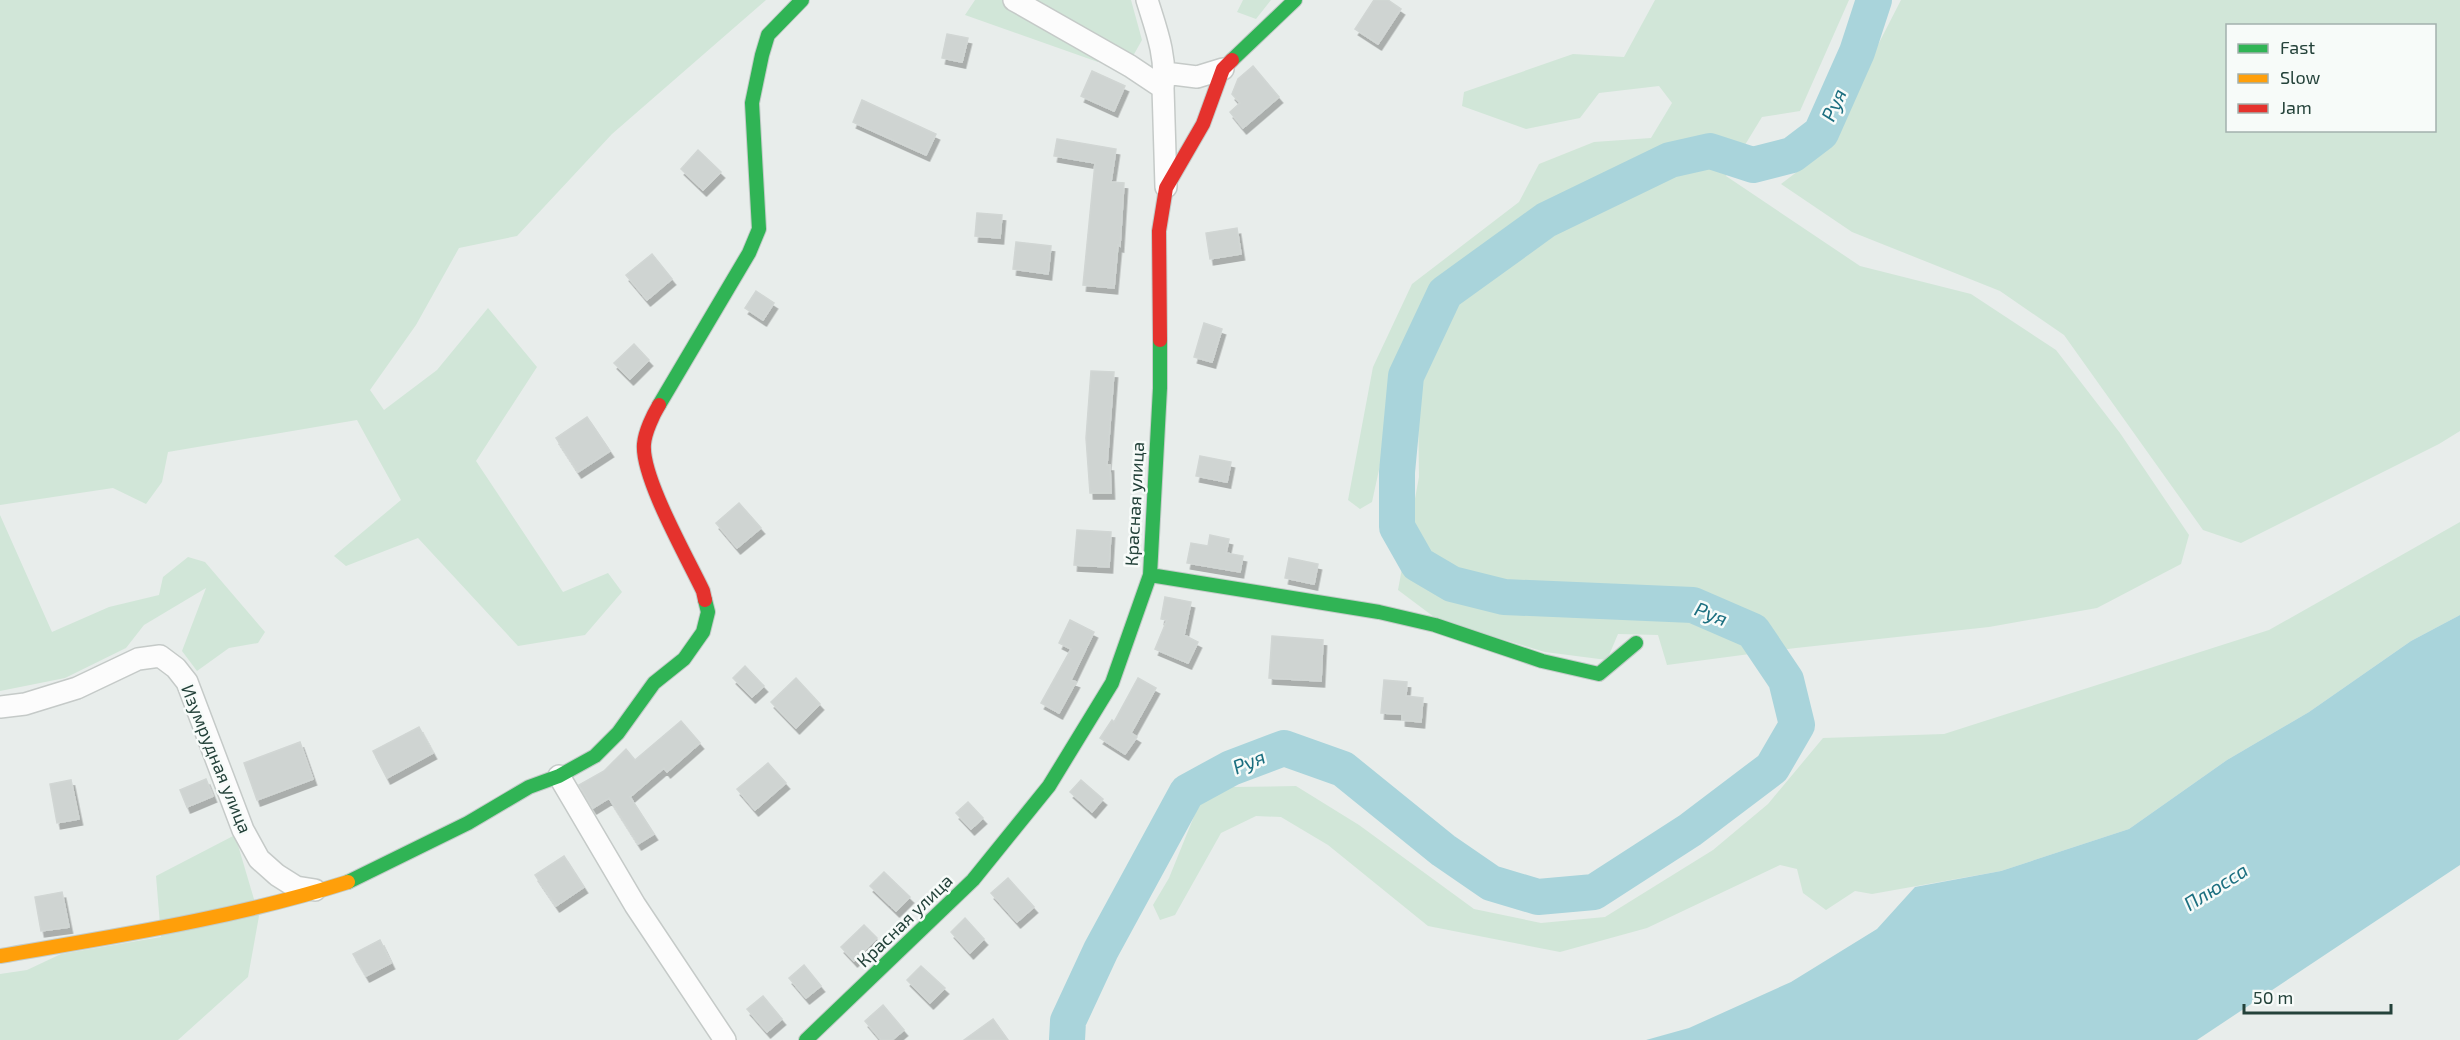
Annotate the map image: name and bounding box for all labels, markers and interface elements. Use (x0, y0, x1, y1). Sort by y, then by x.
legend (2226, 24, 2436, 132)
text: Fast (2280, 36, 2315, 58)
text: Slow (2280, 66, 2321, 88)
water label: Руя (1815, 84, 1851, 125)
text: Jam (2280, 96, 2312, 118)
street label: Красная улица (1120, 441, 1148, 567)
water label: Руя (1692, 596, 1731, 630)
street label: Изумрудная улица (177, 681, 257, 836)
water label: Руя (1229, 744, 1269, 778)
water label: Плюсса (2179, 857, 2252, 915)
street label: Красная улица (852, 869, 957, 971)
scale bar (2244, 977, 2391, 1015)
text: 50 m (2253, 986, 2293, 1008)

